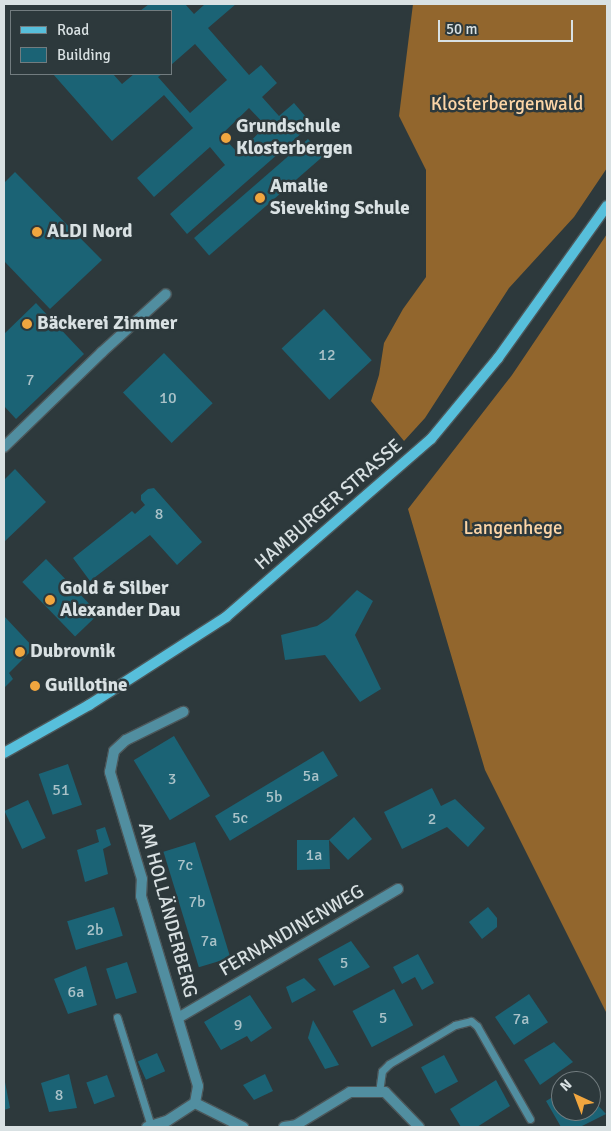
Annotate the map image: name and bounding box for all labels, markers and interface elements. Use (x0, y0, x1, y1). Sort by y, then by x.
legend (10, 10, 172, 75)
scale bar (441, 10, 576, 42)
text: 50 m (446, 20, 477, 38)
text: Road (57, 21, 89, 39)
text: Building (57, 46, 111, 64)
park label: Klosterbergenwald (431, 94, 583, 116)
place label: Grundschule Klosterbergen (236, 116, 353, 160)
marker: Grundschule Klosterbergen (220, 132, 232, 144)
place label: Amalie Sieveking Schule (270, 176, 410, 220)
marker: Amalie Sieveking Schule (254, 192, 266, 204)
place label: ALDI Nord (47, 221, 133, 243)
marker: ALDI Nord (31, 226, 43, 238)
place label: Bäckerei Zimmer (37, 313, 177, 335)
marker: Bäckerei Zimmer (21, 318, 33, 330)
house number: 12 (318, 345, 336, 365)
house number: 7 (26, 370, 34, 390)
house number: 10 (159, 388, 177, 408)
street label: HAMBURGER STRASSE (251, 435, 407, 575)
house number: 8 (155, 504, 163, 524)
park label: Langenhege (463, 518, 563, 540)
place label: Gold & Silber Alexander Dau (60, 578, 180, 622)
marker: Gold & Silber Alexander Dau (44, 594, 56, 606)
place label: Dubrovnik (30, 641, 115, 663)
marker: Dubrovnik (14, 646, 26, 658)
place label: Guillotine (45, 675, 128, 697)
marker: Guillotine (29, 680, 41, 692)
house number: 5a (303, 766, 319, 786)
house number: 3 (168, 769, 176, 789)
house number: 51 (52, 780, 70, 800)
house number: 5b (265, 787, 283, 807)
house number: 5c (232, 808, 248, 828)
house number: 2 (428, 809, 436, 829)
street label: AM HOLLÄNDERBERG (133, 820, 201, 1000)
house number: 1a (306, 845, 322, 865)
house number: 7c (177, 855, 193, 875)
street label: FERNANDINENWEG (216, 880, 368, 982)
house number: 7b (188, 892, 206, 912)
house number: 2b (86, 920, 104, 940)
house number: 7a (201, 931, 217, 951)
house number: 5 (340, 953, 348, 973)
house number: 6a (68, 982, 84, 1002)
house number: 5 (379, 1008, 387, 1028)
house number: 7a (513, 1009, 529, 1029)
house number: 9 (234, 1015, 242, 1035)
north arrow (551, 1071, 601, 1121)
text: N (557, 1076, 575, 1095)
house number: 8 (55, 1085, 63, 1105)

